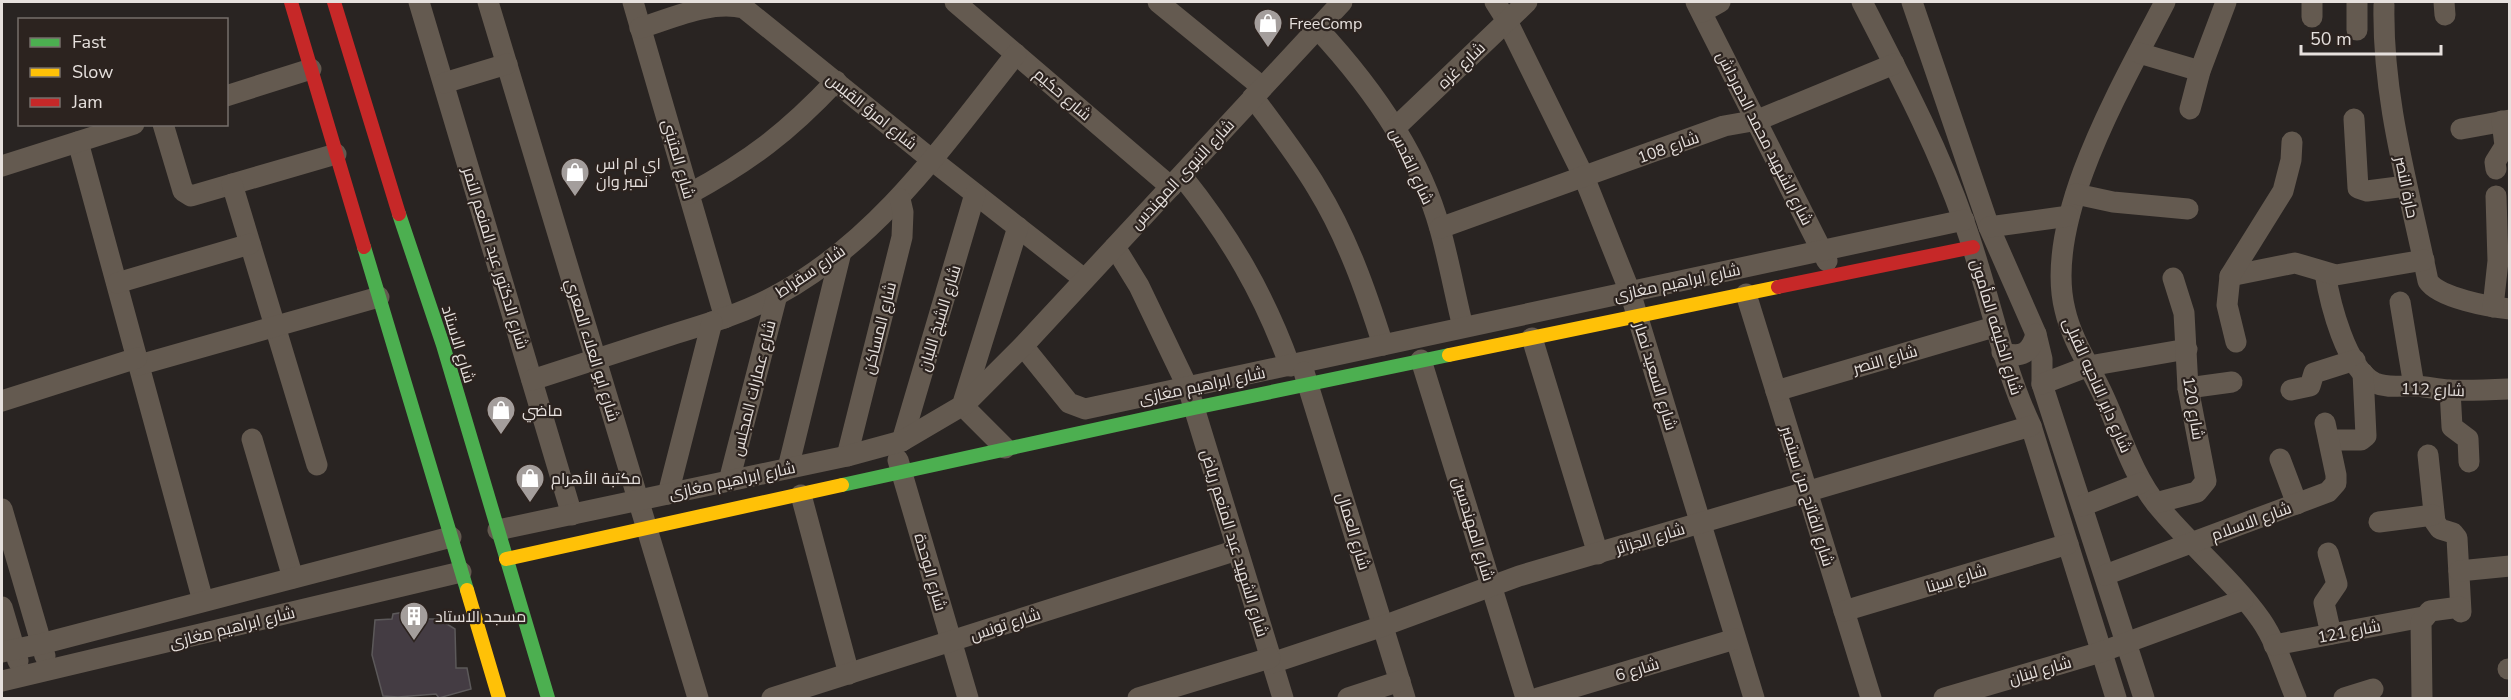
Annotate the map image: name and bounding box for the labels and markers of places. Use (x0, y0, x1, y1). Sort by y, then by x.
shop icon: FreeComp (1252, 7, 1284, 49)
place label: FreeComp (1289, 13, 1362, 35)
place label: اي ام اس نمبر وان (596, 153, 661, 193)
shop icon: اي ام اس نمبر وان (559, 156, 591, 198)
shop icon: ماضي (485, 394, 517, 436)
place label: ماضي (522, 400, 562, 423)
shop icon: مكتبة الأهرام (514, 462, 546, 504)
place label: مكتبة الأهرام (551, 468, 641, 490)
building icon: مسجد الاستاد (398, 600, 430, 642)
place label: مسجد الاستاد (435, 606, 526, 628)

